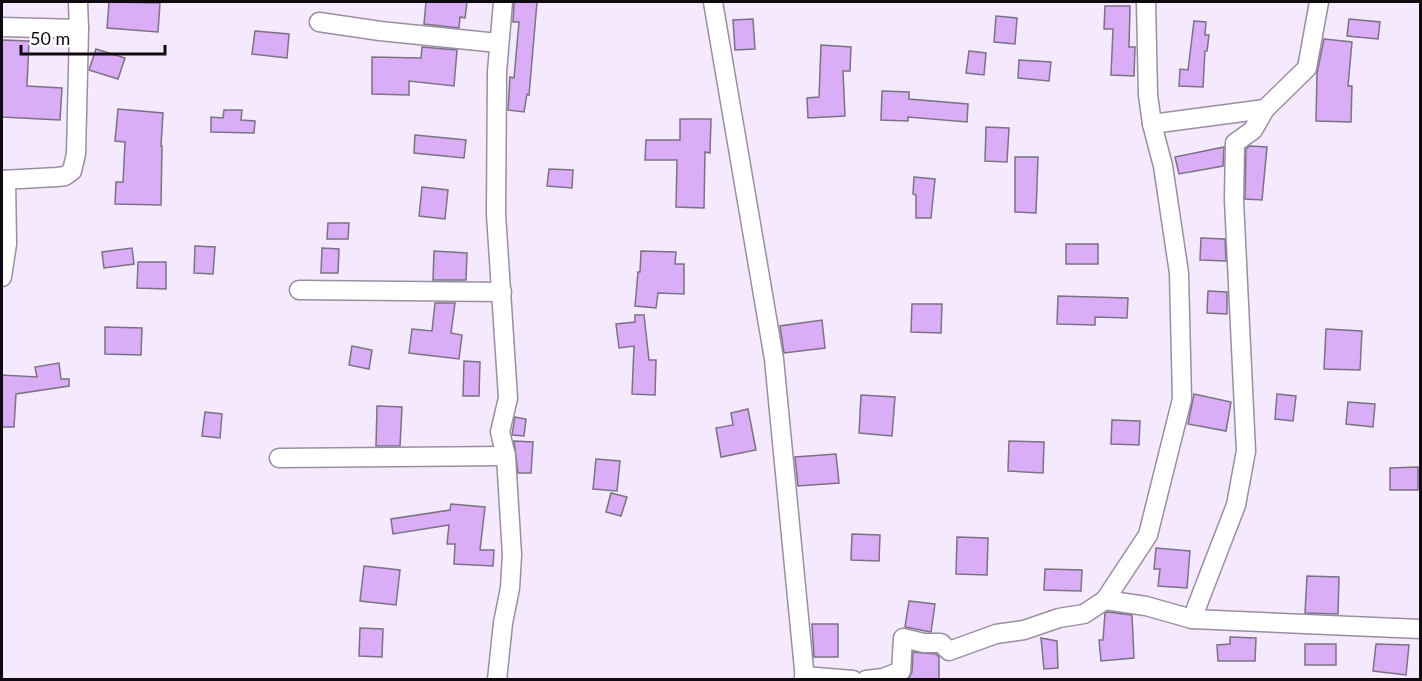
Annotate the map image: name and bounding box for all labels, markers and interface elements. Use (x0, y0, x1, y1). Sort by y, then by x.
scale bar (21, 18, 165, 56)
text: 50 m (30, 27, 70, 49)

